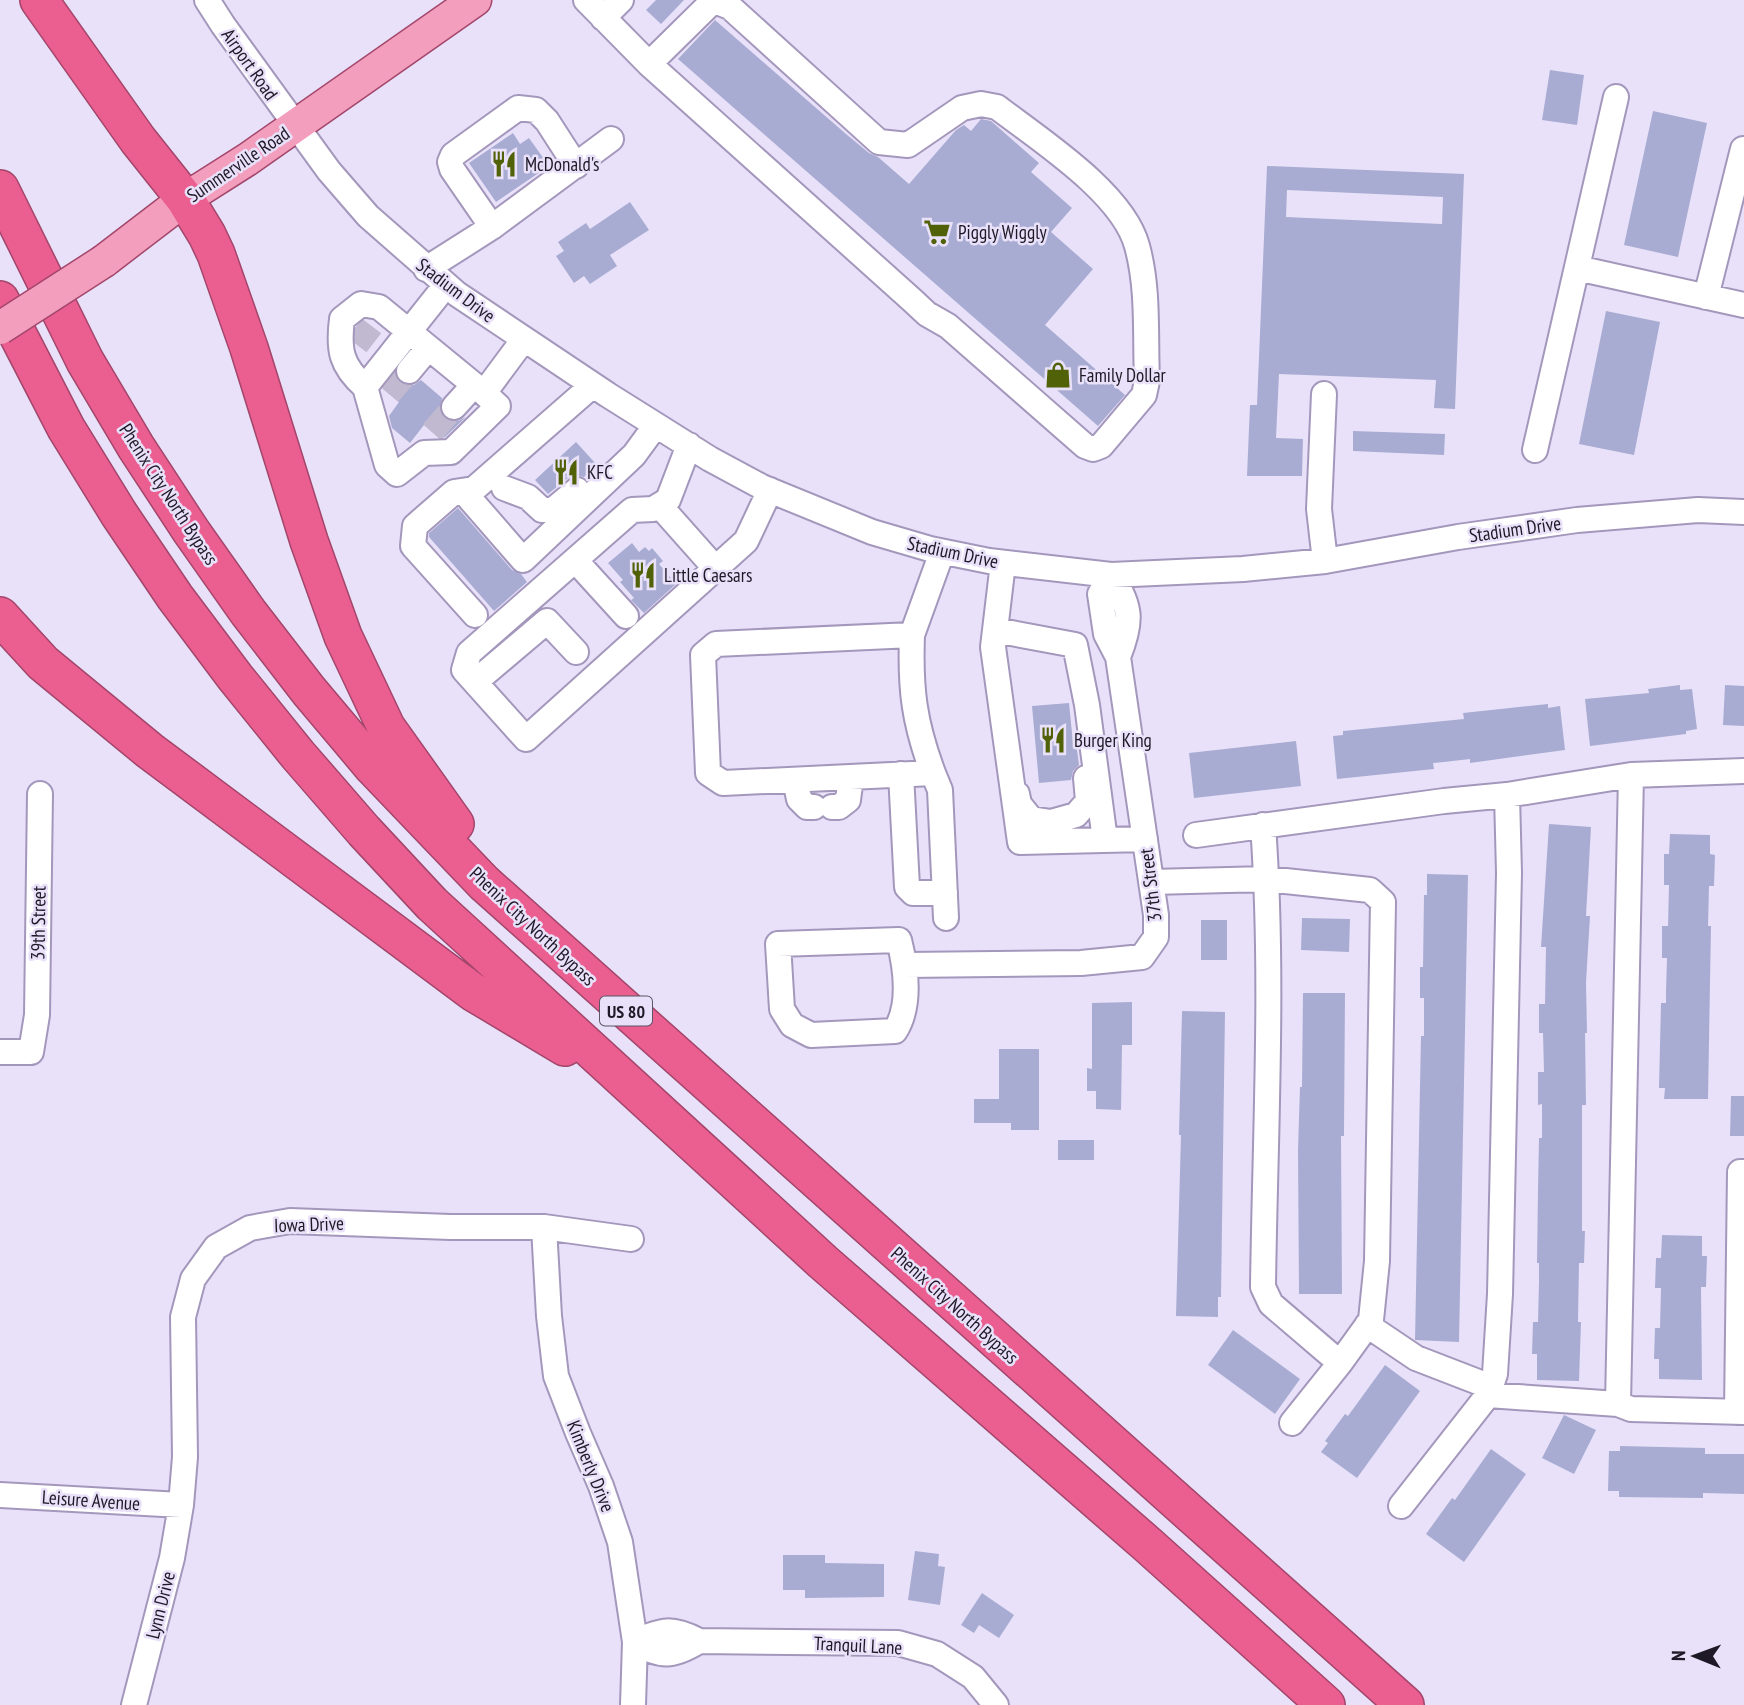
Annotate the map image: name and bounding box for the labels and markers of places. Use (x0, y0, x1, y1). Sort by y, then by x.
restaurant icon: McDonald's (489, 149, 519, 179)
place label: McDonald's (525, 152, 600, 176)
supermarket icon: Piggly Wiggly (922, 217, 952, 247)
place label: Piggly Wiggly (958, 220, 1048, 244)
shop icon: Family Dollar (1043, 360, 1073, 390)
place label: Family Dollar (1079, 363, 1167, 387)
restaurant icon: KFC (551, 457, 581, 487)
place label: KFC (587, 460, 613, 484)
restaurant icon: Little Caesars (628, 560, 658, 590)
place label: Little Caesars (664, 563, 752, 587)
restaurant icon: Burger King (1038, 725, 1068, 755)
place label: Burger King (1074, 728, 1152, 752)

